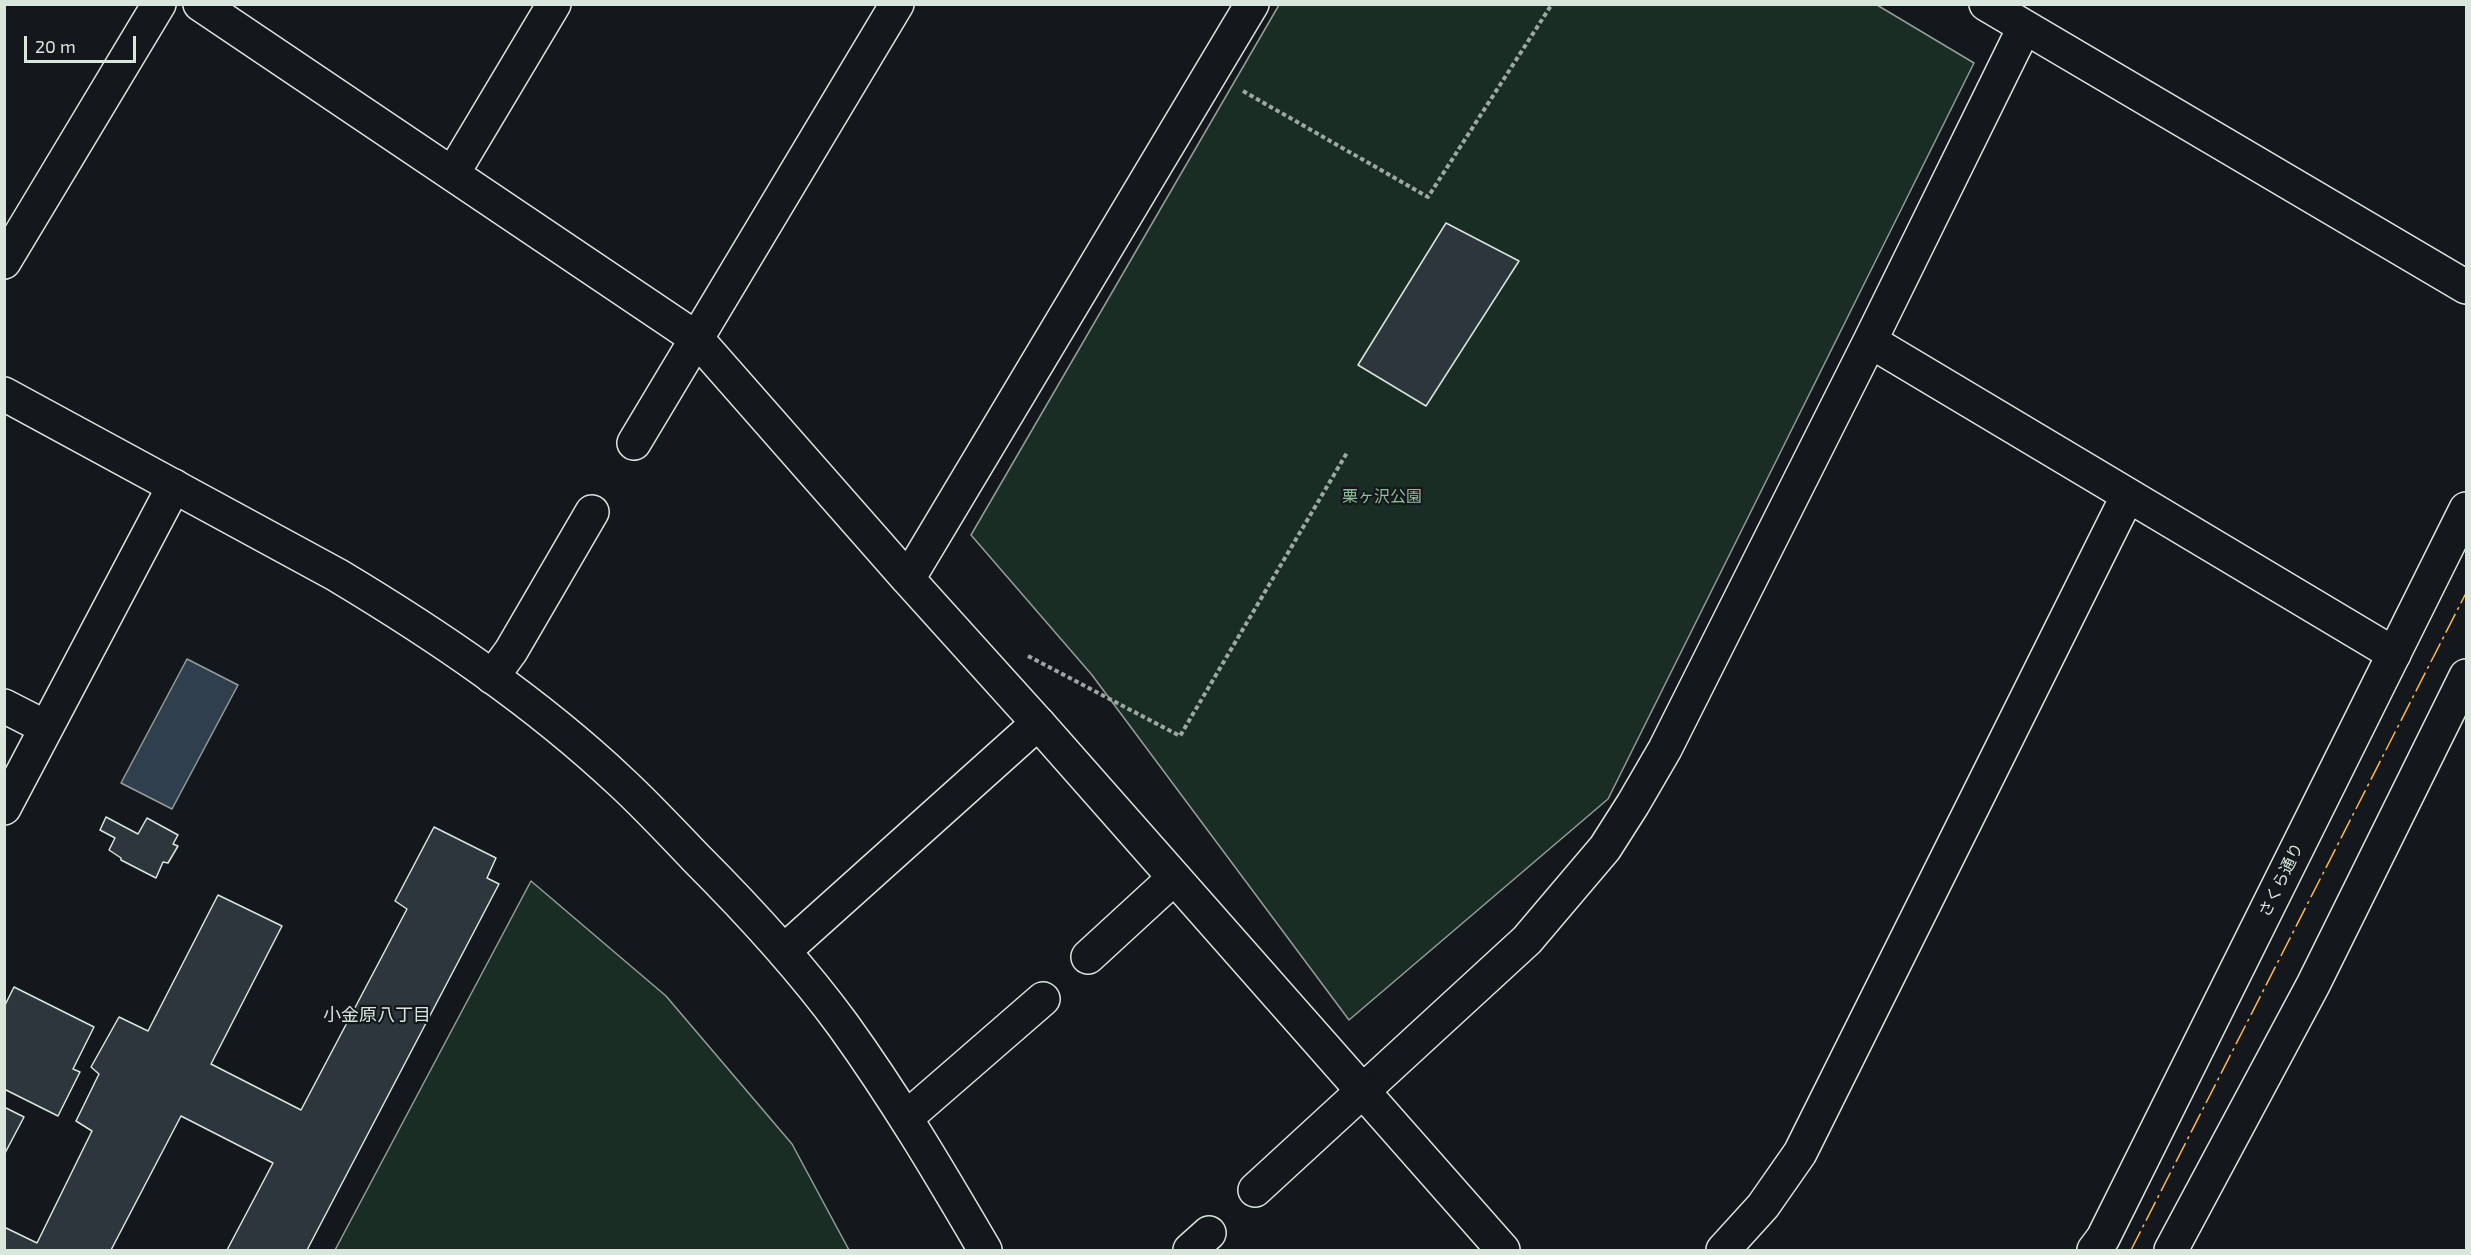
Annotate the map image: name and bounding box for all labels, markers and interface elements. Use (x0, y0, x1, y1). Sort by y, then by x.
scale bar (27, 24, 140, 62)
text: 20 m (35, 35, 76, 57)
park label: 栗ヶ沢公園 (1342, 487, 1422, 507)
street label: さくら通り (2255, 840, 2307, 920)
district label: 小金原八丁目 (323, 1004, 431, 1026)

